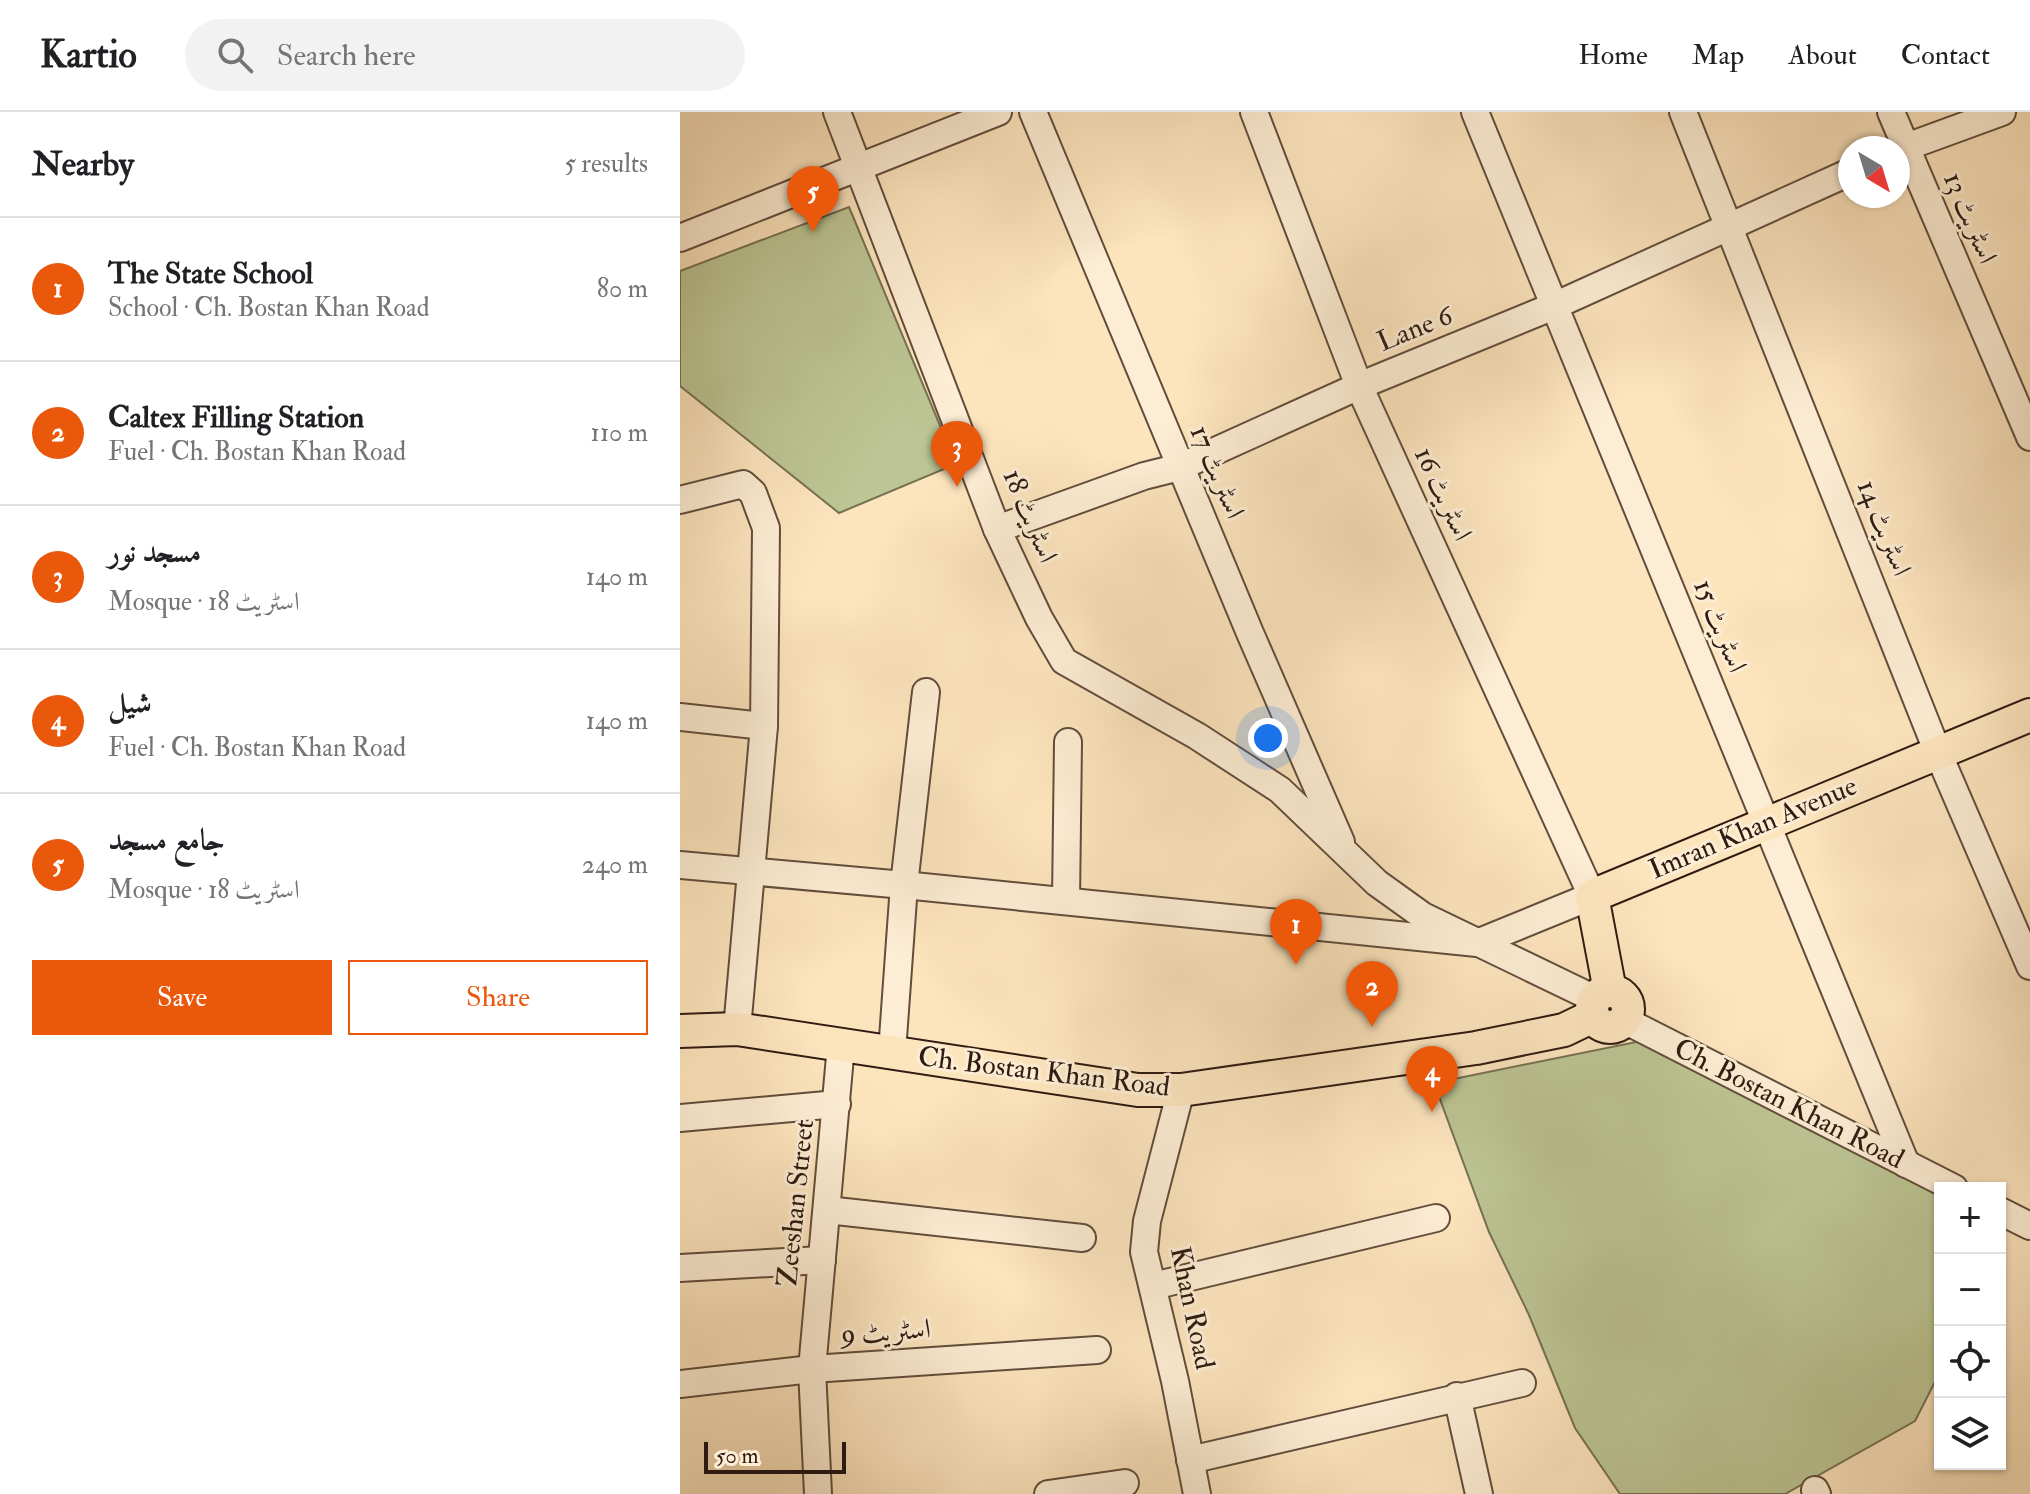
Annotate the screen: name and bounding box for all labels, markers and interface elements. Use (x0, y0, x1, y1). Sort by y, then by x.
search box (185, 19, 745, 91)
text: Kartio (40, 31, 137, 79)
icon: search (213, 33, 257, 77)
text: Search here (277, 37, 416, 74)
text: Home (1578, 38, 1648, 73)
text: Map (1692, 38, 1744, 73)
text: About (1788, 38, 1857, 73)
text: Contact (1901, 38, 1990, 73)
north arrow (1838, 136, 1910, 208)
text: Nearby (32, 143, 134, 186)
text: 5 results (564, 148, 648, 180)
pin: 5 (787, 166, 839, 232)
street label: اسٹریٹ 13 (1935, 167, 2005, 269)
text: The State School (108, 255, 313, 292)
text: 1 (53, 273, 63, 305)
text: 80 m (597, 273, 648, 305)
text: School · Ch. Bostan Khan Road (108, 292, 430, 324)
street label: Lane 6 (1372, 297, 1459, 360)
text: Caltex Filling Station (108, 399, 364, 436)
text: 2 (51, 417, 65, 449)
text: 110 m (591, 417, 648, 449)
street label: اسٹریٹ 17 (1182, 420, 1252, 524)
pin: 3 (931, 421, 983, 487)
text: Fuel · Ch. Bostan Khan Road (108, 436, 406, 468)
street label: اسٹریٹ 16 (1406, 442, 1480, 546)
street label: اسٹریٹ 18 (995, 464, 1065, 568)
street label: اسٹریٹ 14 (1849, 475, 1919, 581)
text: مسجد نور (108, 534, 201, 571)
text: 3 (53, 561, 63, 593)
text: 140 m (586, 561, 648, 593)
street label: اسٹریٹ 15 (1685, 574, 1755, 678)
text: Mosque · اسٹریٹ 18 (108, 586, 300, 618)
text: شیل (108, 685, 152, 722)
text: 4 (51, 705, 65, 737)
text: 140 m (586, 705, 648, 737)
your location (1248, 718, 1288, 758)
text: Fuel · Ch. Bostan Khan Road (108, 732, 406, 764)
street label: Imran Khan Avenue (1644, 768, 1862, 888)
text: جامع مسجد (108, 822, 225, 859)
text: 5 (52, 849, 64, 881)
text: 240 m (582, 849, 648, 881)
text: Mosque · اسٹریٹ 18 (108, 874, 300, 906)
pin: 1 (1270, 899, 1322, 965)
button: Save (32, 960, 332, 1035)
button: Share (348, 960, 648, 1035)
pin: 2 (1346, 961, 1398, 1027)
street label: Ch. Bostan Khan Road (1668, 1031, 1910, 1177)
street label: Ch. Bostan Khan Road (916, 1039, 1172, 1105)
pin: 4 (1406, 1046, 1458, 1112)
street label: Zeeshan Street (770, 1118, 822, 1288)
map controls (1934, 1182, 2006, 1470)
button: + (1934, 1182, 2006, 1254)
street label: Khan Road (1162, 1243, 1222, 1373)
button: − (1934, 1254, 2006, 1326)
street label: اسٹریٹ 9 (838, 1311, 932, 1353)
button: locate (1934, 1326, 2006, 1398)
button: layers (1934, 1398, 2006, 1470)
scale bar (704, 1438, 846, 1474)
text: 50 m (716, 1442, 758, 1470)

